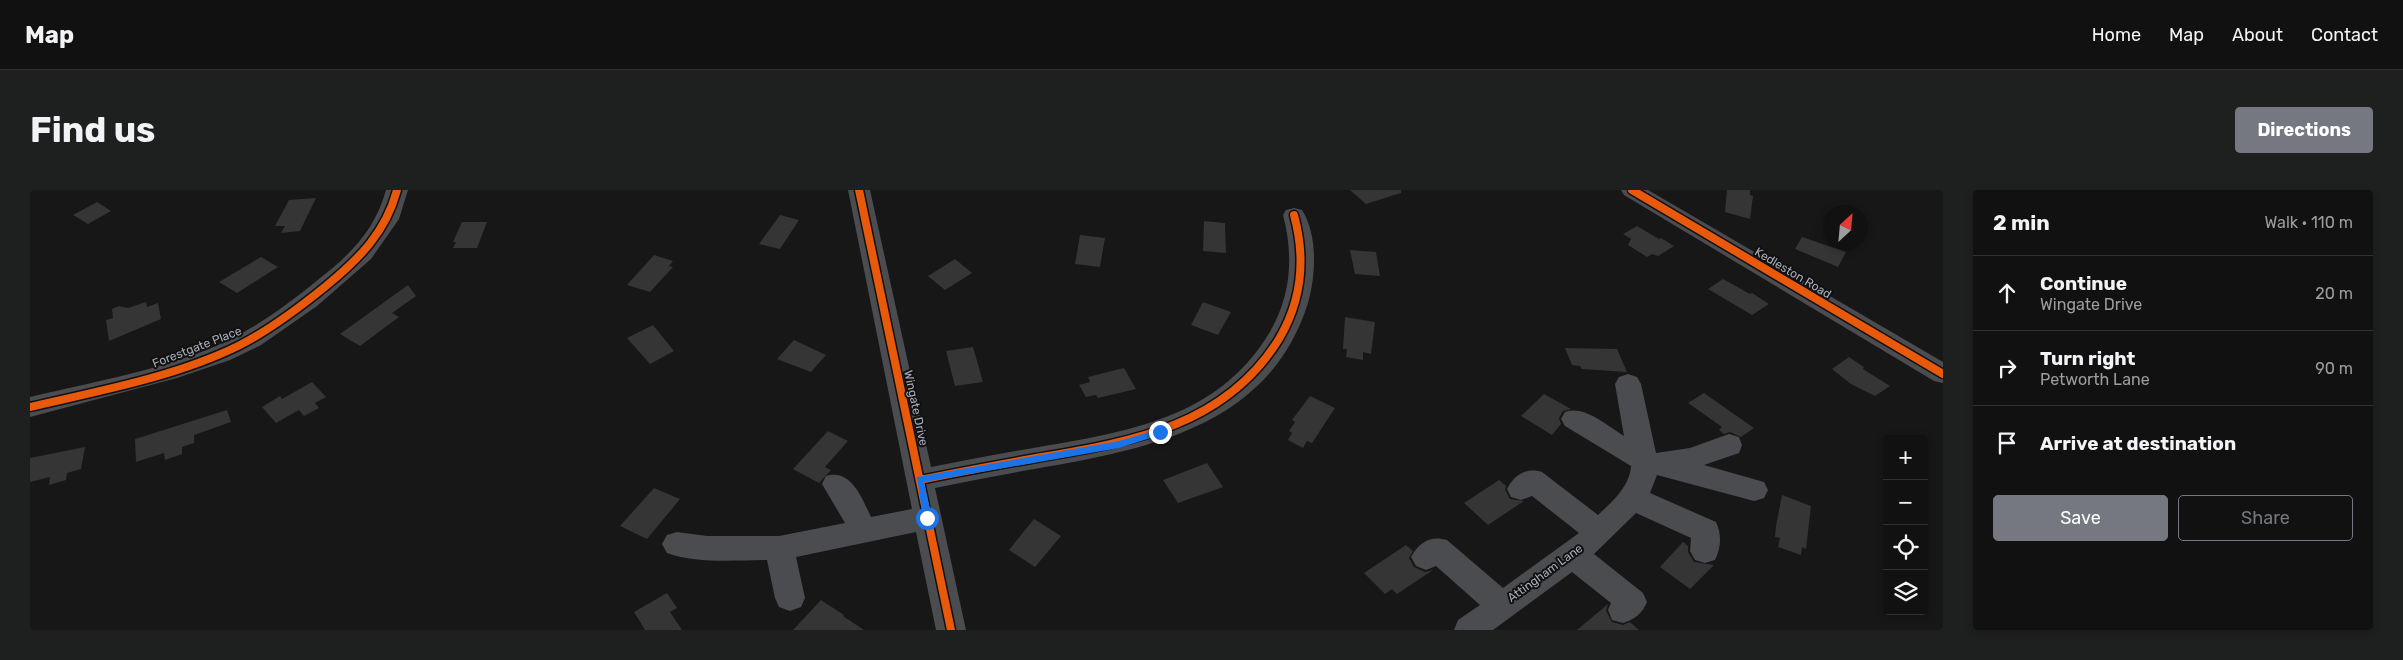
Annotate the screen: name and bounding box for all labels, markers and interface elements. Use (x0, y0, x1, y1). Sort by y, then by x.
text: Map (25, 21, 74, 49)
text: Home (2092, 24, 2141, 46)
text: Map (2169, 24, 2204, 46)
text: About (2232, 24, 2283, 46)
text: Contact (2311, 24, 2378, 46)
button: Directions (2235, 107, 2373, 153)
text: Find us (30, 109, 155, 151)
north arrow (1823, 205, 1868, 250)
text: 2 min (1993, 210, 2050, 235)
text: Walk · 110 m (2265, 213, 2353, 232)
street label: Kedleston Road (1752, 245, 1834, 301)
text: Continue (2040, 272, 2127, 295)
icon: ahead (1993, 279, 2021, 307)
text: 20 m (2315, 284, 2353, 303)
text: Wingate Drive (2040, 295, 2142, 314)
street label: Forestgate Place (150, 323, 244, 370)
text: Turn right (2040, 347, 2135, 370)
icon: right (1993, 354, 2021, 382)
text: 90 m (2315, 359, 2353, 378)
street label: Wingate Drive (901, 369, 931, 447)
text: Petworth Lane (2040, 370, 2150, 389)
route end (1149, 421, 1172, 444)
icon: arrive (1993, 429, 2021, 457)
text: Arrive at destination (2040, 432, 2236, 455)
map controls (1883, 435, 1928, 615)
button: + (1883, 435, 1928, 480)
button: − (1883, 480, 1928, 525)
button: Save (1993, 495, 2168, 541)
button: Share (2178, 495, 2353, 541)
route start (916, 507, 939, 530)
button: locate (1883, 525, 1928, 570)
street label: Attingham Lane (1505, 541, 1585, 605)
button: layers (1883, 570, 1928, 615)

